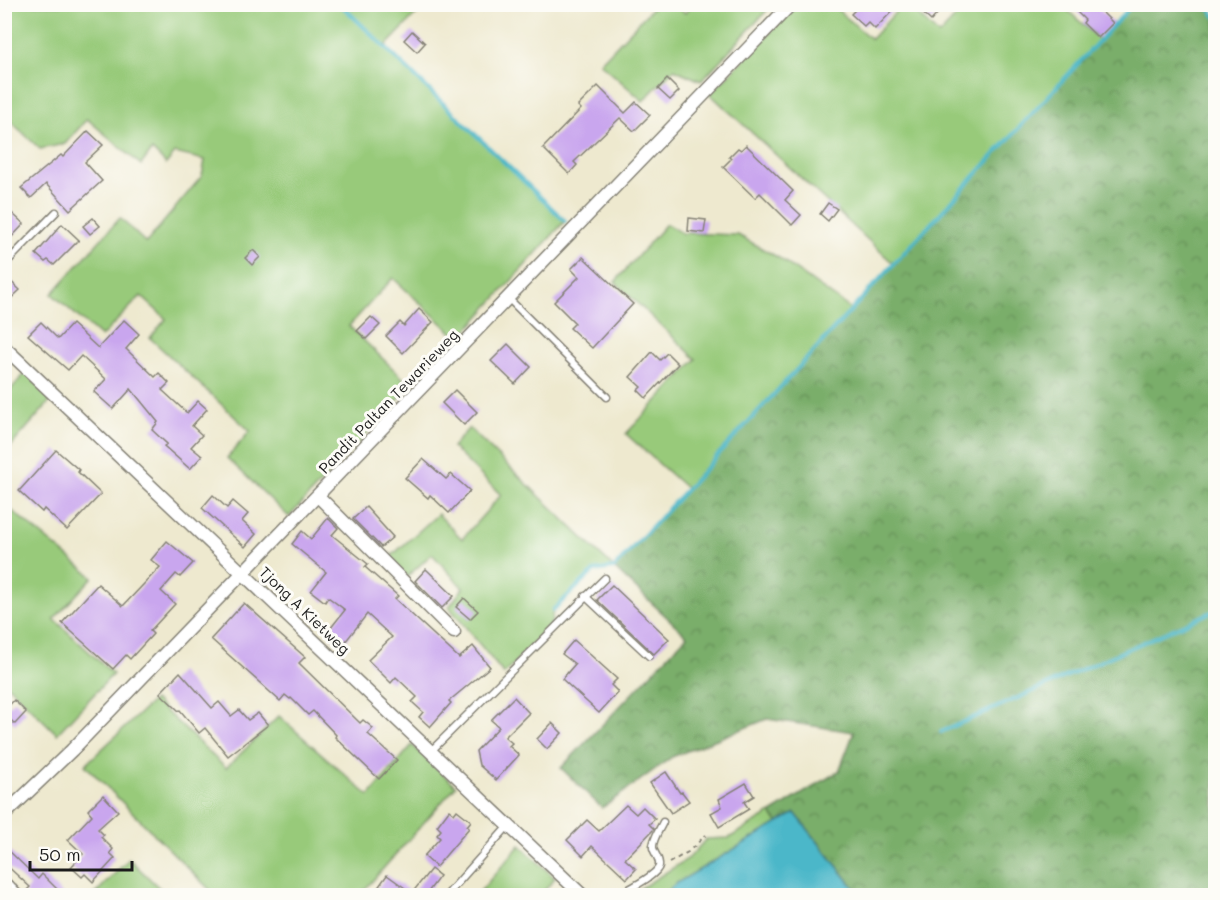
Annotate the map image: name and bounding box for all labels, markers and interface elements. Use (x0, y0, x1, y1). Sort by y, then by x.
street label: Pandit Paltan Tewarieweg (314, 324, 463, 477)
street label: Tjong A Kietweg (255, 562, 355, 659)
scale bar (30, 834, 132, 872)
text: 50 m (39, 842, 81, 866)

